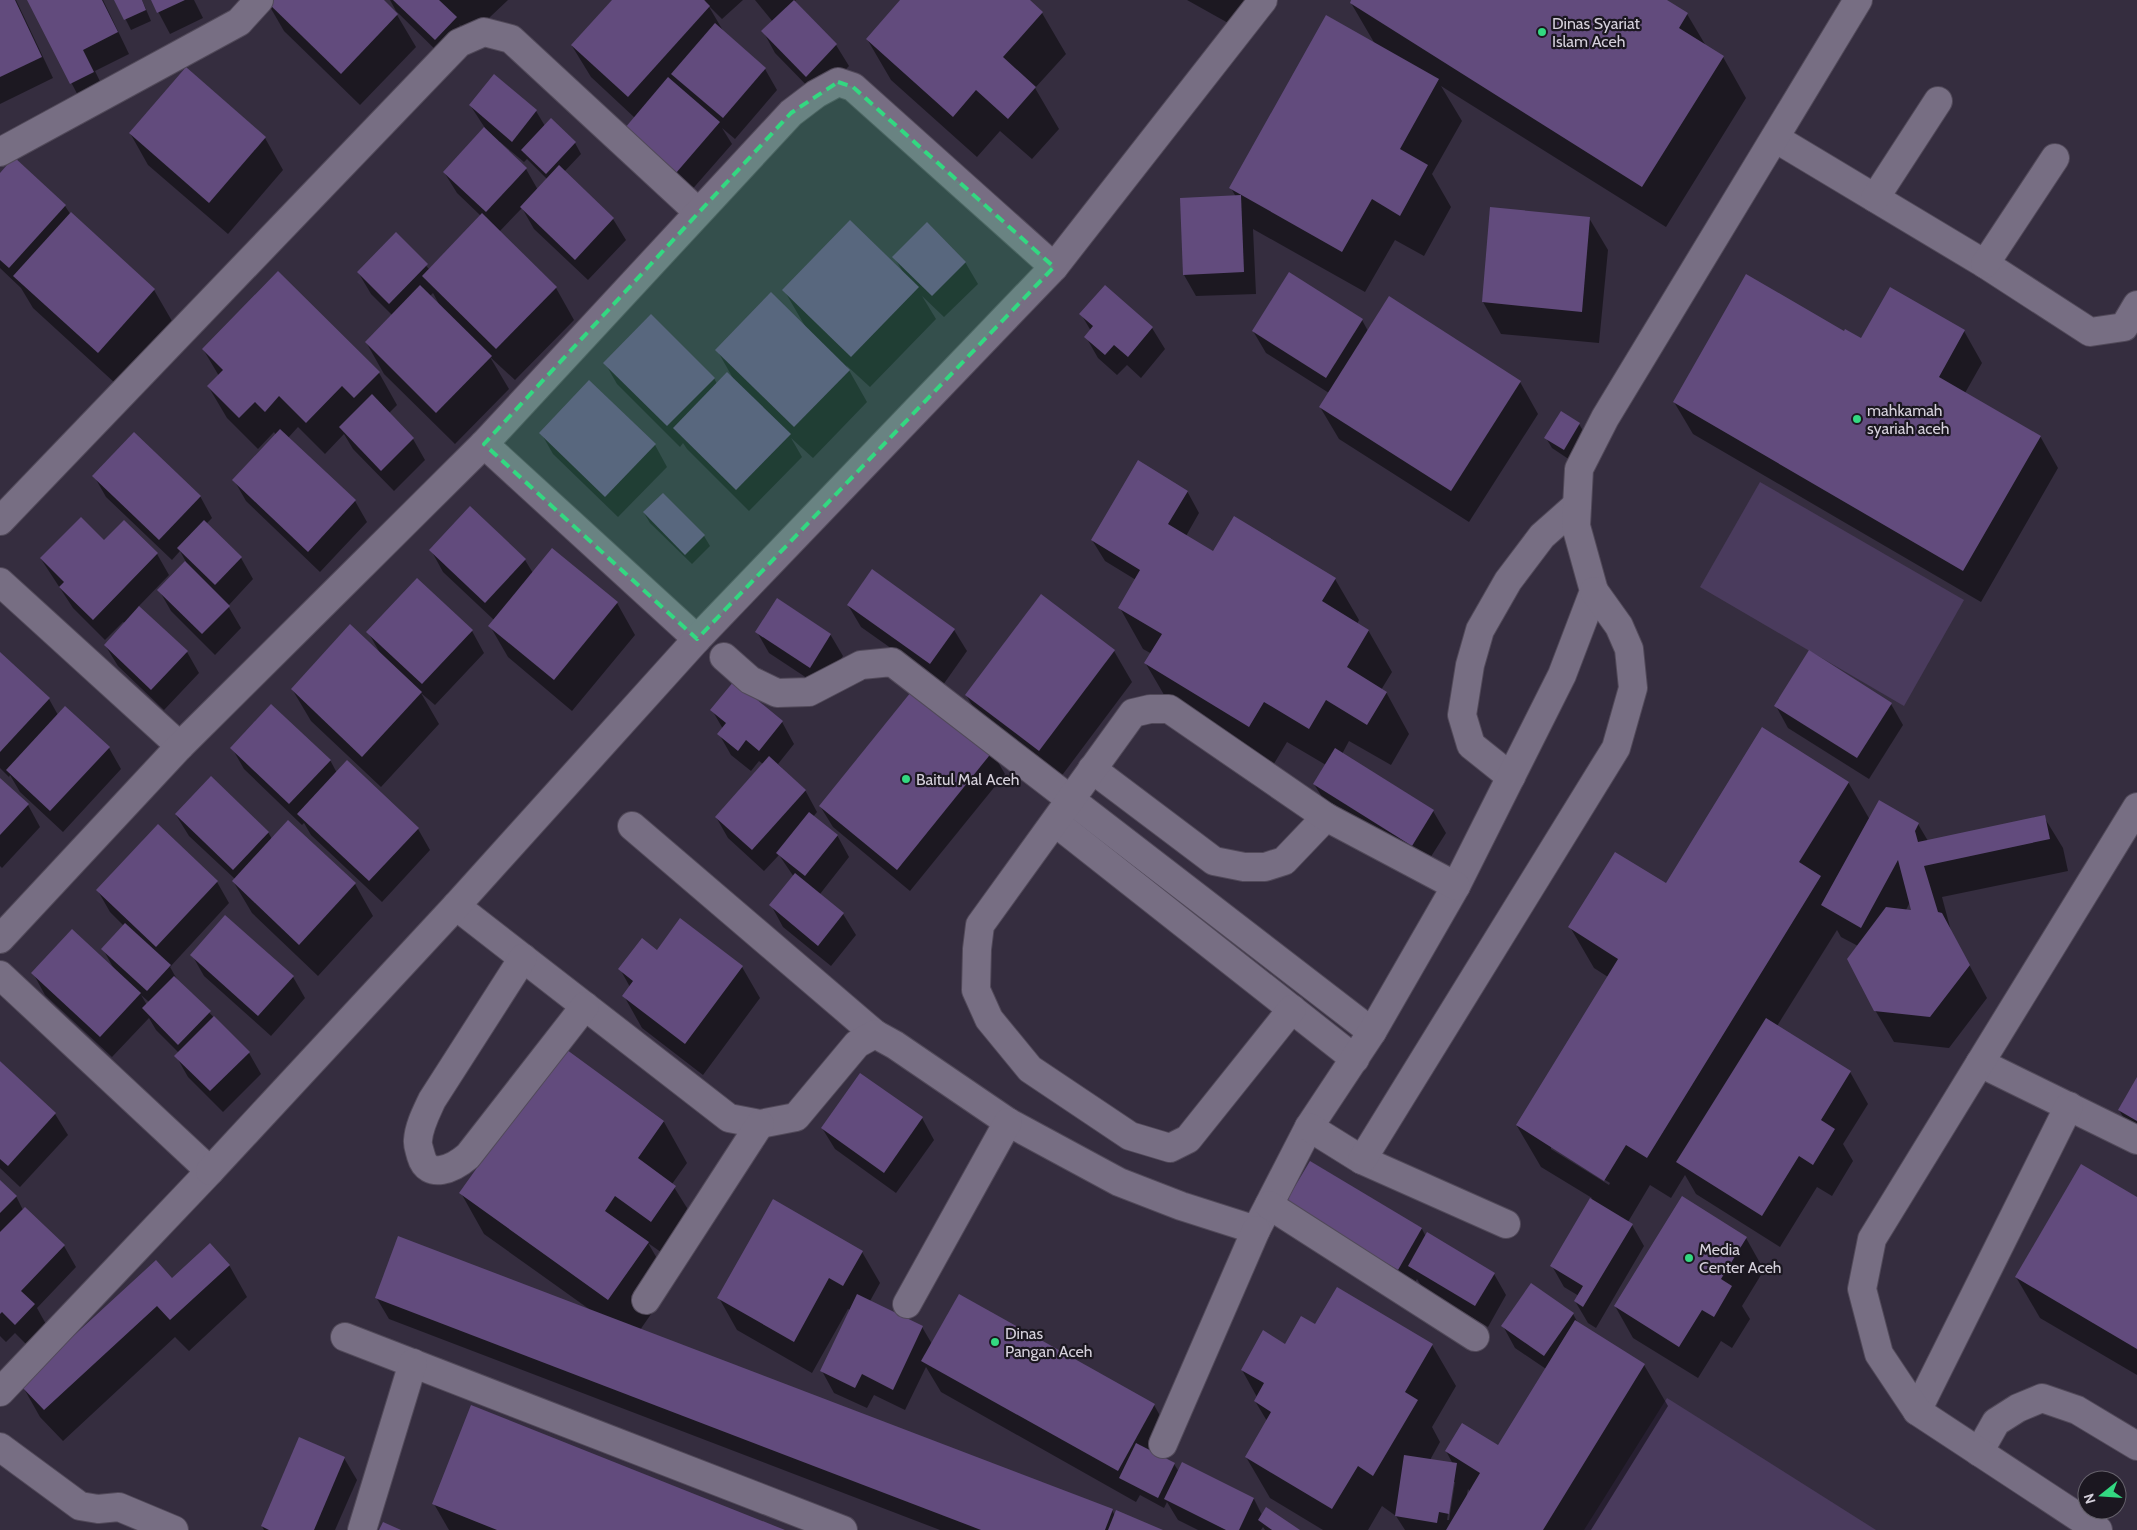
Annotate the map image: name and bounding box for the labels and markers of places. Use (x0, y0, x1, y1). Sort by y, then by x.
place label: Dinas Syariat Islam Aceh (1552, 14, 1640, 51)
marker: Dinas Syariat Islam Aceh (1536, 26, 1548, 38)
place label: mahkamah syariah aceh (1867, 401, 1949, 438)
marker: mahkamah syariah aceh (1851, 413, 1863, 425)
place label: Baitul Mal Aceh (916, 770, 1019, 789)
marker: Baitul Mal Aceh (900, 773, 912, 785)
place label: Media Center Aceh (1699, 1240, 1782, 1277)
marker: Media Center Aceh (1683, 1252, 1695, 1264)
place label: Dinas Pangan Aceh (1005, 1324, 1092, 1361)
marker: Dinas Pangan Aceh (989, 1336, 1001, 1348)

